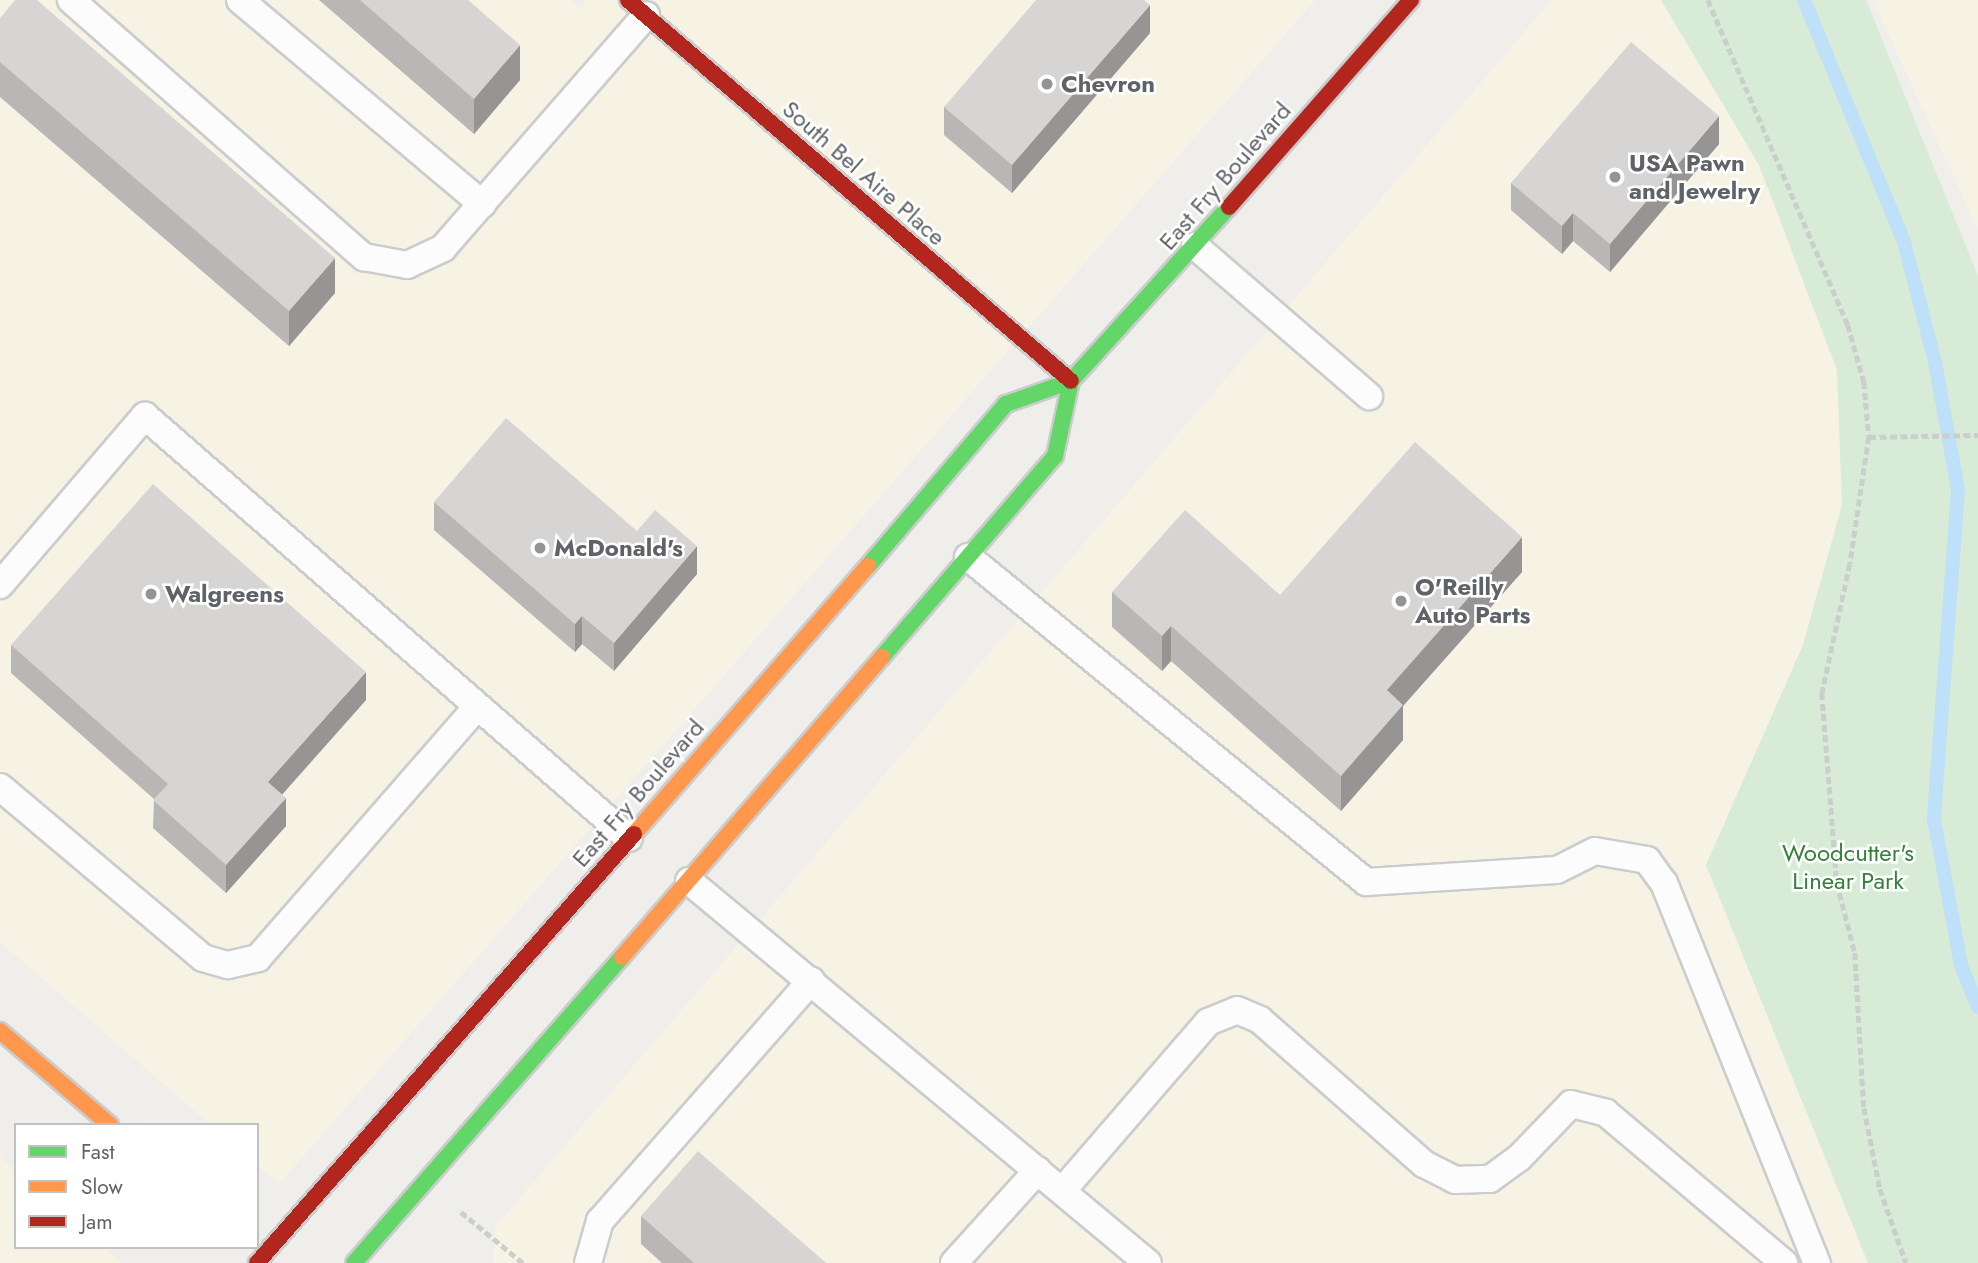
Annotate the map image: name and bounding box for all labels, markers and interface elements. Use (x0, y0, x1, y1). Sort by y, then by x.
place label: Chevron (1061, 70, 1155, 98)
marker: Chevron (1039, 76, 1055, 92)
street label: South Bel Aire Place (777, 94, 951, 252)
street label: East Fry Boulevard (1153, 96, 1297, 256)
place label: USA Pawn and Jewelry (1629, 149, 1760, 205)
marker: USA Pawn and Jewelry (1607, 169, 1623, 185)
place label: McDonald's (554, 534, 683, 562)
marker: McDonald's (532, 540, 548, 556)
place label: O'Reilly Auto Parts (1415, 573, 1531, 629)
place label: Walgreens (165, 580, 284, 608)
marker: Walgreens (143, 586, 159, 602)
marker: O'Reilly Auto Parts (1393, 593, 1409, 609)
street label: East Fry Boulevard (566, 713, 710, 873)
park label: Woodcutter's Linear Park (1782, 839, 1914, 895)
legend (14, 1123, 259, 1249)
text: Fast (81, 1137, 114, 1167)
text: Slow (81, 1172, 123, 1202)
text: Jam (81, 1207, 113, 1237)

